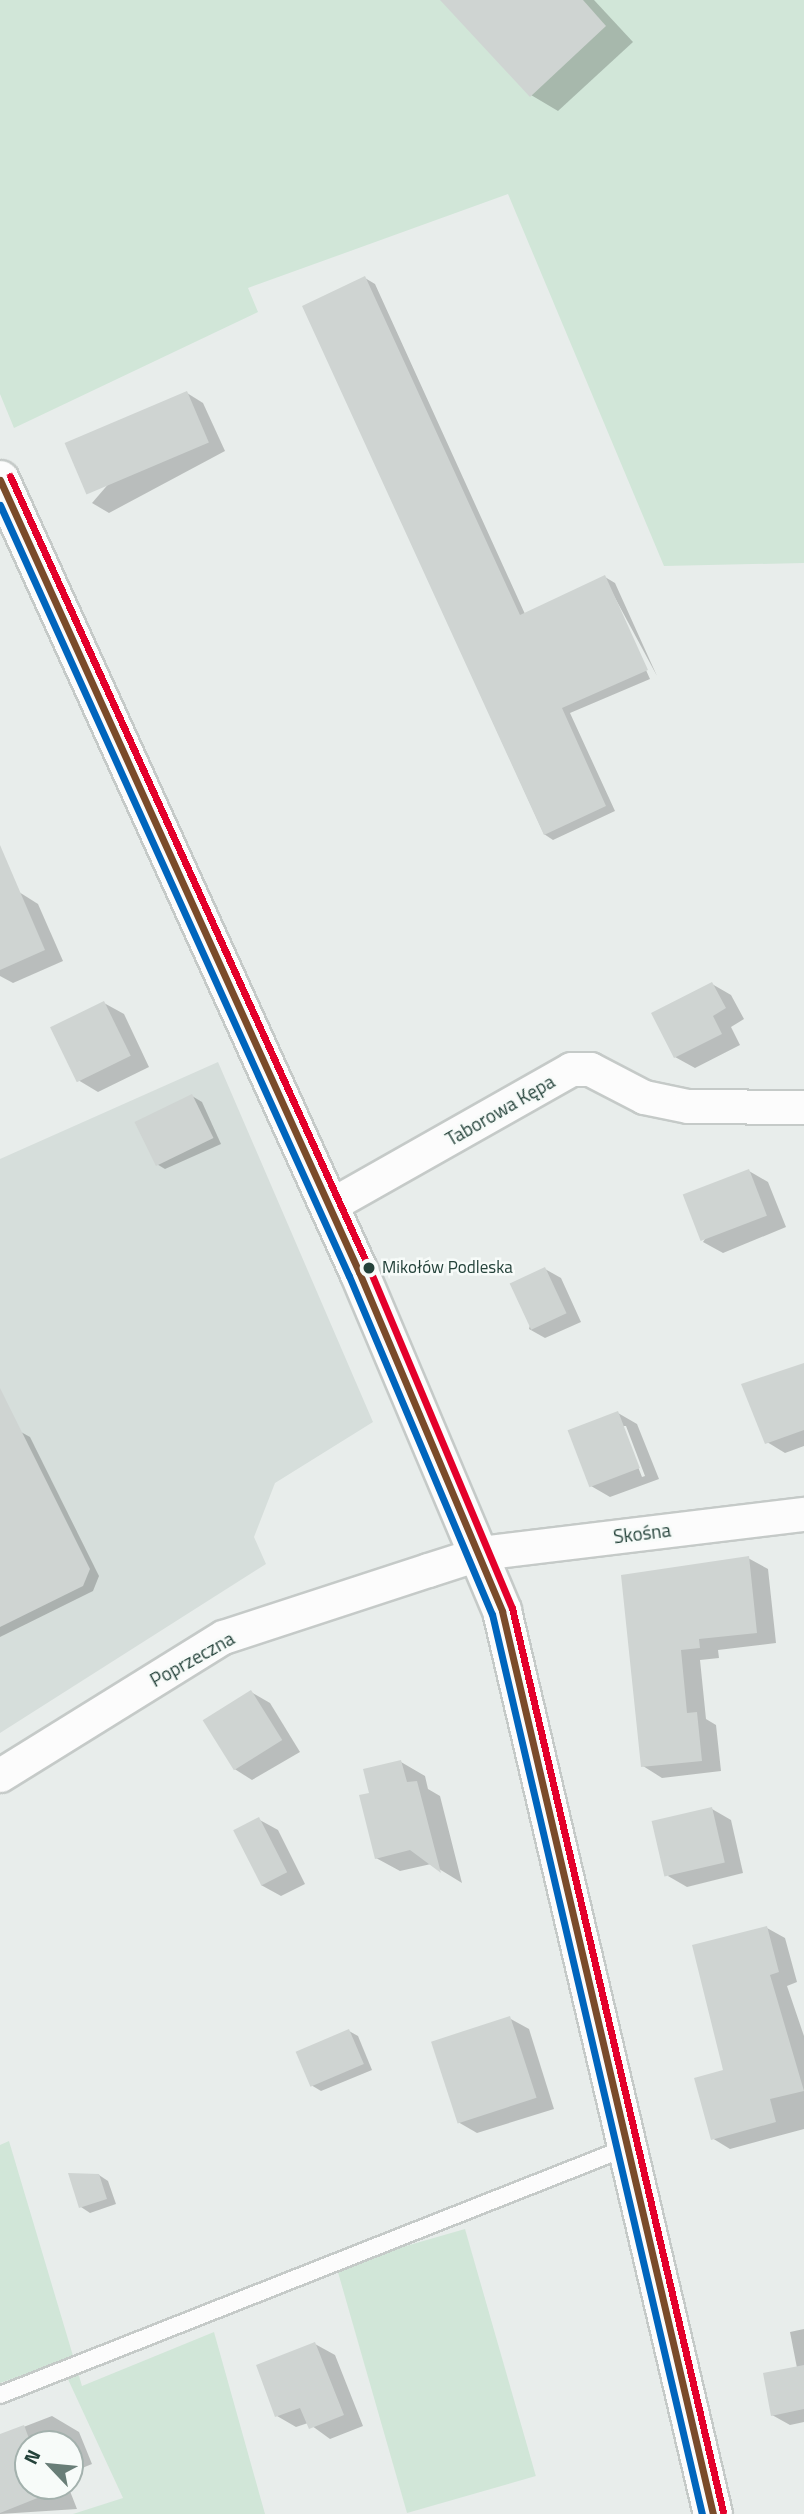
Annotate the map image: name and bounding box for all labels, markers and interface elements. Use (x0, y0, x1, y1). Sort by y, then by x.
street label: Taborowa Kępa (442, 1070, 558, 1150)
place label: Mikołów Podleska (382, 1258, 513, 1278)
marker: Mikołów Podleska (362, 1261, 376, 1275)
street label: Skośna (612, 1518, 672, 1548)
street label: Poprzeczna (146, 1627, 238, 1691)
north arrow (14, 2430, 84, 2500)
text: N (16, 2444, 47, 2469)

